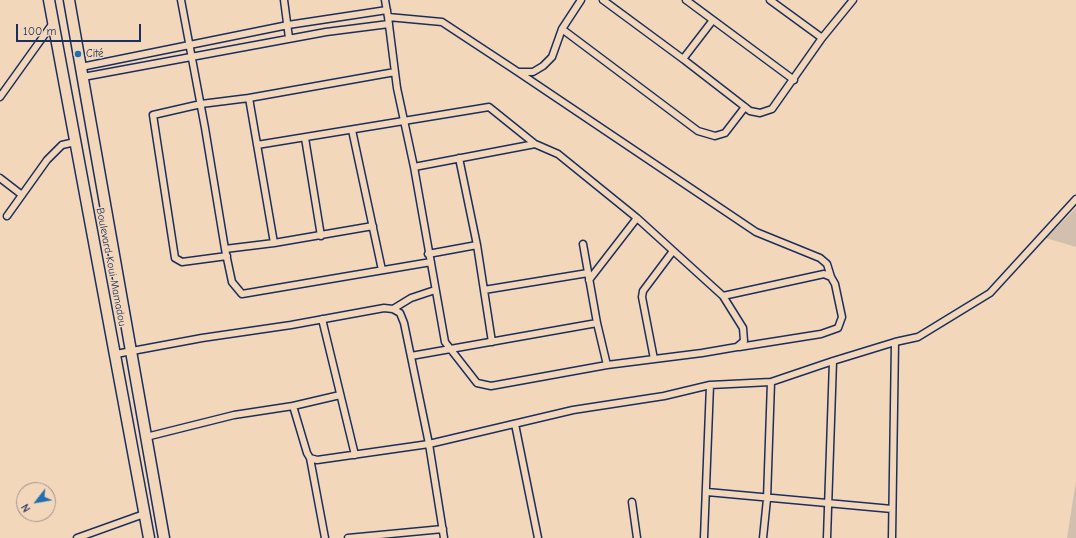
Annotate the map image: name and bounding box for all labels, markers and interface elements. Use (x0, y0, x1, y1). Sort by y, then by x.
scale bar (18, 16, 143, 42)
text: 100 m (23, 24, 56, 38)
place label: Cité (86, 47, 104, 61)
marker: Cité (73, 49, 83, 59)
street label: Boulevard Koui Mamadou (93, 207, 129, 327)
north arrow (16, 482, 56, 522)
text: N (19, 501, 34, 514)

